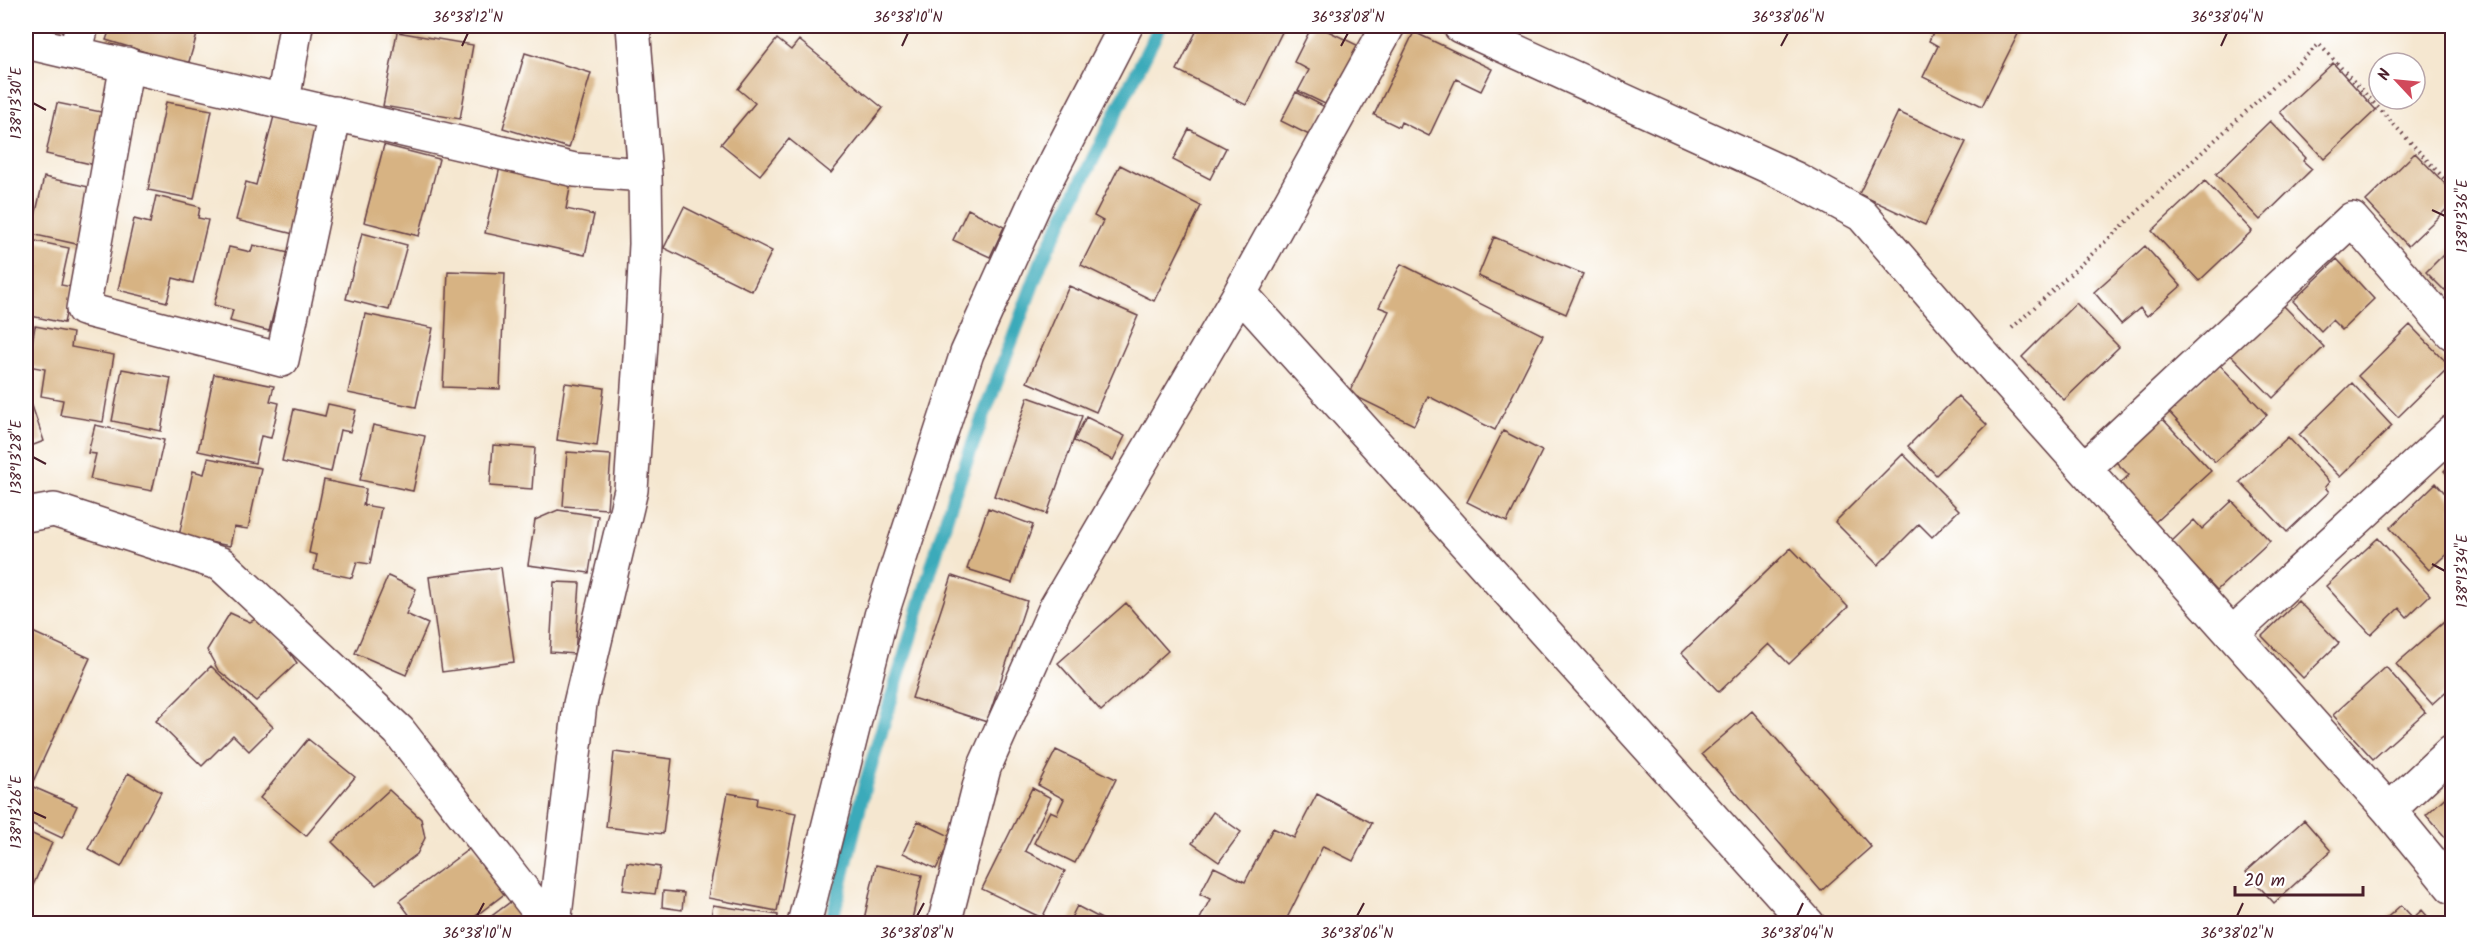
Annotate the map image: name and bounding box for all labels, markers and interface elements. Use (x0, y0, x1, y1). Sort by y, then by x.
text: 36°38'12"N (433, 6, 503, 30)
text: 36°38'10"N (873, 6, 943, 30)
text: 36°38'08"N (1311, 6, 1385, 30)
text: 36°38'06"N (1752, 6, 1824, 30)
text: 36°38'04"N (2191, 6, 2263, 30)
north arrow (2367, 51, 2427, 111)
text: 138°13'30"E (5, 65, 29, 139)
text: N (2371, 65, 2398, 85)
text: 138°13'36"E (2451, 178, 2475, 253)
text: 138°13'28"E (5, 419, 29, 494)
text: 138°13'34"E (2451, 533, 2475, 608)
text: 138°13'26"E (5, 774, 29, 849)
scale bar (2235, 859, 2362, 897)
text: 20 m (2244, 867, 2285, 896)
text: 36°38'10"N (442, 922, 512, 946)
text: 36°38'08"N (880, 922, 954, 946)
text: 36°38'06"N (1321, 922, 1393, 946)
text: 36°38'04"N (1761, 922, 1833, 946)
text: 36°38'02"N (2200, 922, 2274, 946)

